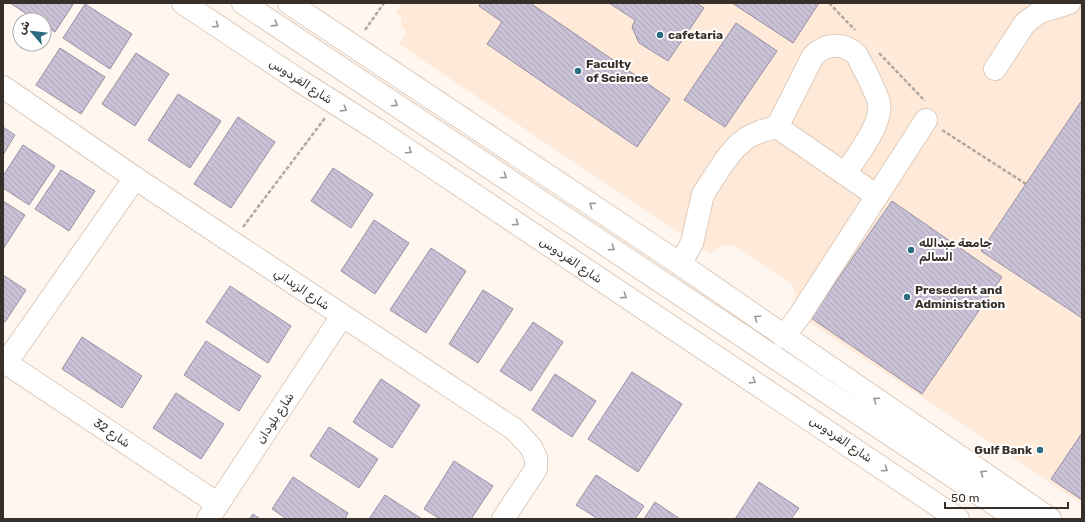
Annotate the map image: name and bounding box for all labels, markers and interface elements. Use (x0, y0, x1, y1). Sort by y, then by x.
north arrow (12, 12, 52, 52)
text: ش (15, 18, 33, 37)
one-way arrow (212, 20, 219, 28)
one-way arrow (271, 20, 278, 27)
place label: cafetaria (668, 28, 723, 42)
marker: cafetaria (655, 30, 665, 40)
street label: شارع الفردوس (266, 55, 335, 108)
place label: Faculty of Science (586, 57, 648, 85)
marker: Faculty of Science (573, 66, 583, 76)
one-way arrow (391, 99, 398, 106)
one-way arrow (340, 104, 347, 112)
one-way arrow (404, 146, 411, 153)
one-way arrow (500, 171, 507, 179)
one-way arrow (589, 202, 596, 210)
one-way arrow (512, 218, 519, 225)
street label: شارع الفردوس (536, 234, 605, 288)
place label: جامعة عبدالله السالم (919, 236, 992, 265)
one-way arrow (608, 243, 615, 251)
marker: جامعة عبدالله السالم (906, 245, 916, 255)
street label: شارع الزبداني (270, 265, 332, 314)
place label: Presedent and Administration (915, 283, 1006, 311)
one-way arrow (620, 291, 627, 299)
marker: Presedent and Administration (902, 292, 912, 302)
one-way arrow (755, 316, 762, 323)
one-way arrow (749, 377, 756, 384)
street label: شارع بلودان (253, 390, 298, 447)
one-way arrow (873, 397, 880, 405)
street label: شارع الفردوس (806, 413, 875, 467)
street label: شارع 32 (90, 416, 133, 452)
place label: Gulf Bank (974, 443, 1032, 457)
marker: Gulf Bank (1035, 445, 1045, 455)
one-way arrow (881, 464, 888, 472)
one-way arrow (980, 470, 987, 478)
scale bar (945, 484, 1068, 510)
text: 50 m (951, 491, 979, 505)

